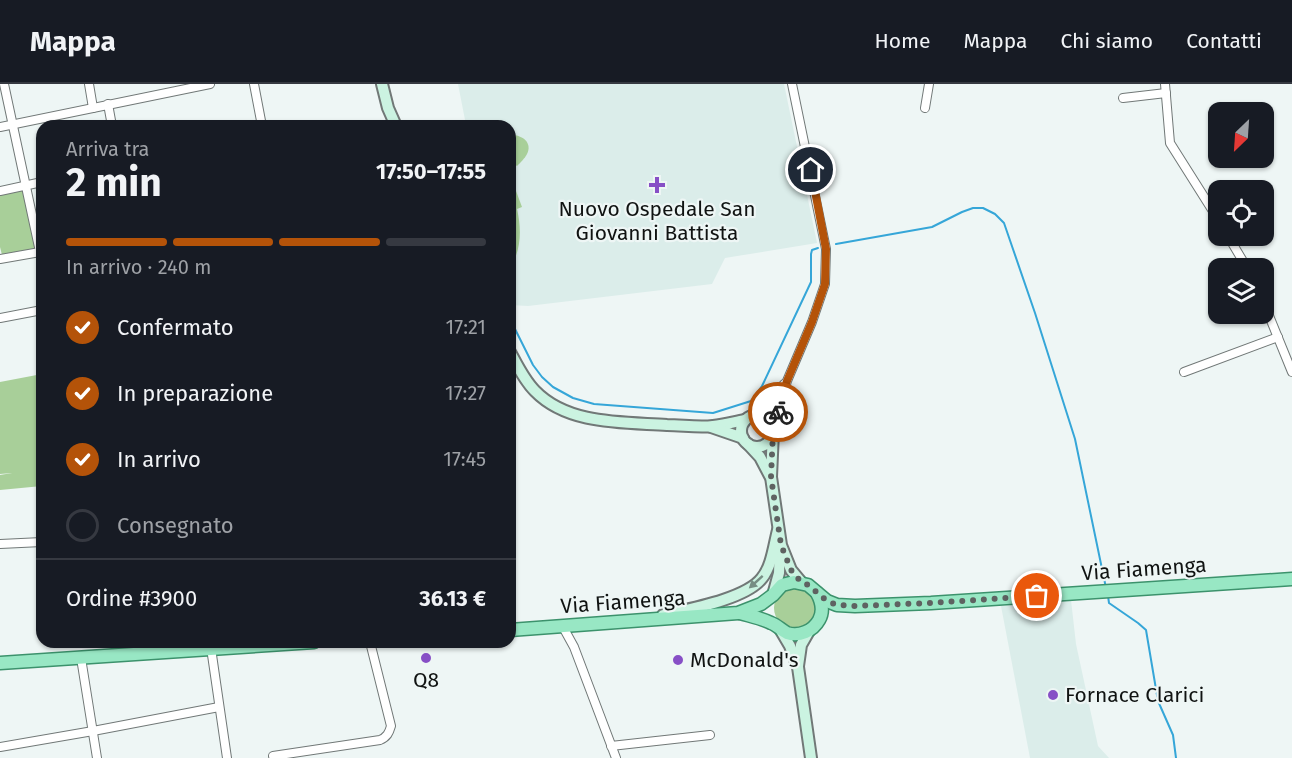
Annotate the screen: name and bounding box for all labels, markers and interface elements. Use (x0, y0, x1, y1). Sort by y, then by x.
text: Mappa (30, 25, 116, 58)
text: Home (874, 28, 930, 54)
text: Mappa (963, 28, 1027, 54)
text: Chi siamo (1060, 28, 1153, 54)
text: Contatti (1186, 28, 1262, 54)
north arrow (1208, 102, 1274, 168)
map controls (1208, 102, 1274, 324)
text: Arriva tra (66, 137, 149, 161)
pin (785, 144, 836, 195)
icon: home (794, 153, 827, 186)
text: 17:50–17:55 (376, 158, 486, 185)
text: 2 min (66, 160, 162, 206)
marker: Nuovo Ospedale San Giovanni Battista (648, 176, 666, 194)
button: locate (1208, 180, 1274, 246)
place label: Nuovo Ospedale San Giovanni Battista (558, 196, 756, 246)
text: In arrivo · 240 m (66, 255, 211, 279)
button: layers (1208, 258, 1274, 324)
icon: check (66, 311, 99, 344)
text: Confermato (117, 314, 234, 341)
text: 17:21 (446, 315, 486, 339)
icon: check (66, 377, 99, 410)
text: In preparazione (117, 380, 273, 407)
text: 17:27 (445, 381, 486, 405)
courier (748, 382, 808, 442)
icon: bike (762, 396, 795, 429)
icon: check (66, 443, 99, 476)
text: In arrivo (117, 446, 201, 473)
text: 17:45 (443, 447, 486, 471)
text: Consegnato (117, 512, 234, 539)
street label: Via Fiamenga (1081, 552, 1207, 586)
pin (1011, 570, 1062, 621)
one-way arrow (749, 576, 764, 589)
icon: bag (1020, 579, 1053, 612)
text: Ordine #3900 (66, 585, 197, 612)
text: 36.13 € (419, 585, 486, 612)
street label: Via Fiamenga (560, 585, 686, 619)
place label: McDonald's (690, 647, 799, 673)
marker: Q8 (419, 651, 433, 665)
marker: McDonald's (671, 653, 685, 667)
place label: Q8 (413, 667, 439, 693)
place label: Fornace Clarici (1065, 682, 1204, 708)
marker: Fornace Clarici (1046, 688, 1060, 702)

